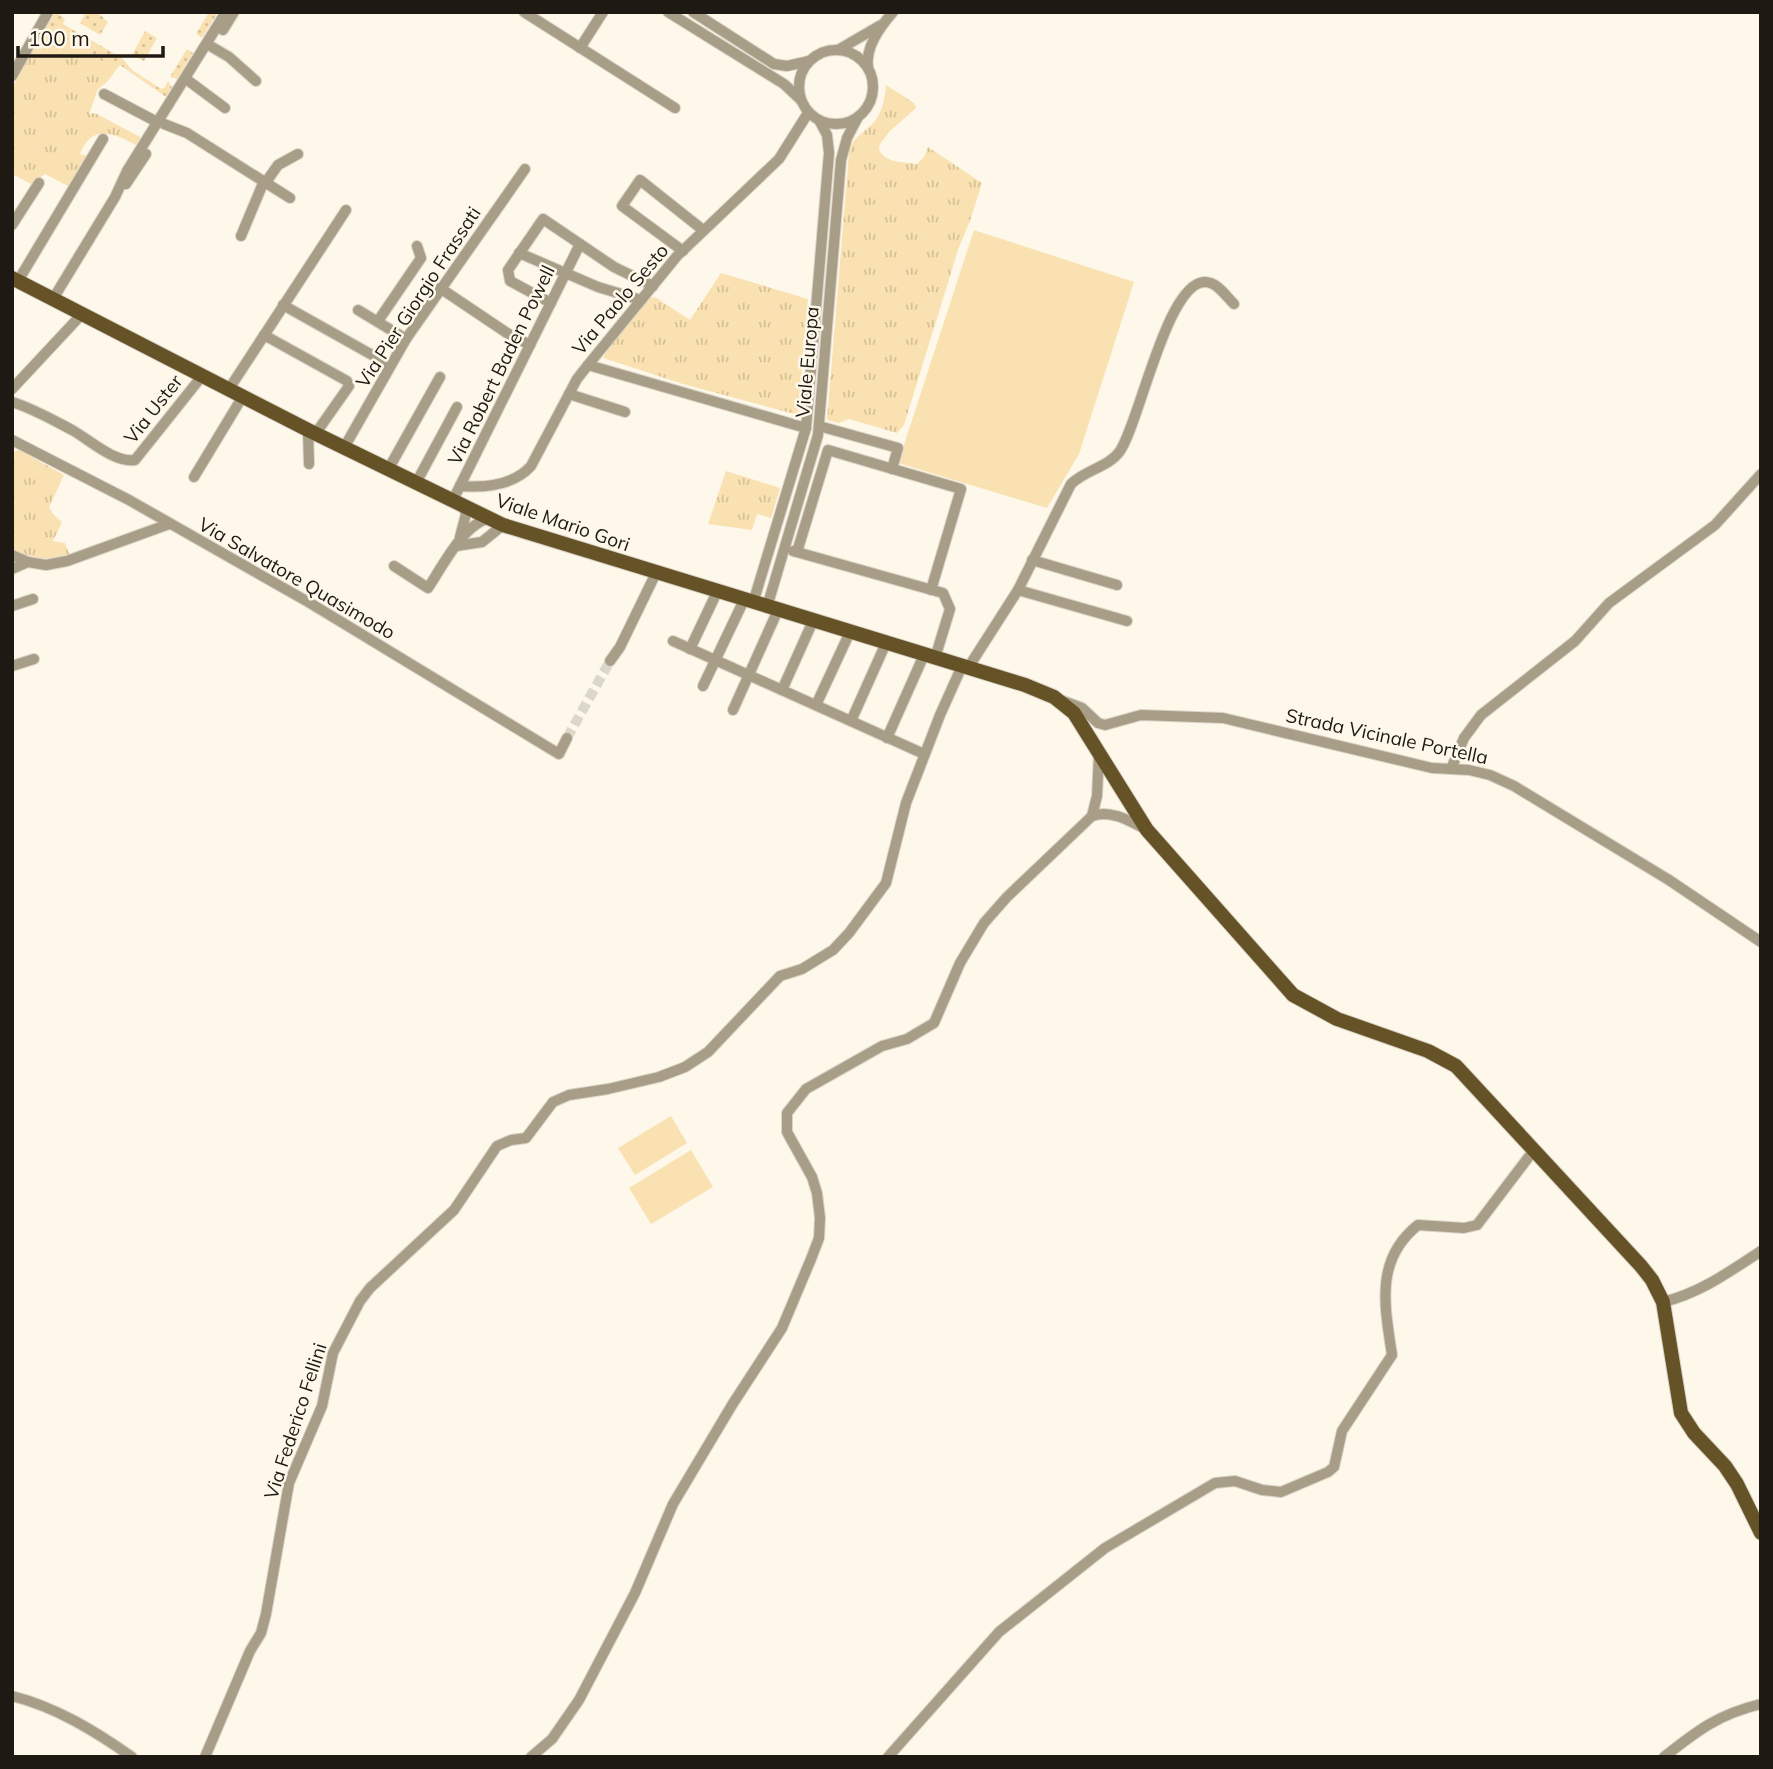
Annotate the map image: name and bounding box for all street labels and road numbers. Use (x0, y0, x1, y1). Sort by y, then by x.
street label: Via Pier Giorgio Frassati (350, 202, 486, 392)
street label: Via Paolo Sesto (567, 239, 673, 359)
street label: Via Robert Baden Powell (442, 261, 560, 469)
street label: Viale Europa (790, 305, 824, 419)
street label: Via Uster (119, 370, 187, 448)
street label: Viale Mario Gori (493, 488, 633, 556)
street label: Via Salvatore Quasimodo (194, 512, 400, 644)
street label: Strada Vicinale Portella (1284, 703, 1490, 769)
street label: Via Federico Fellini (258, 1340, 332, 1502)

